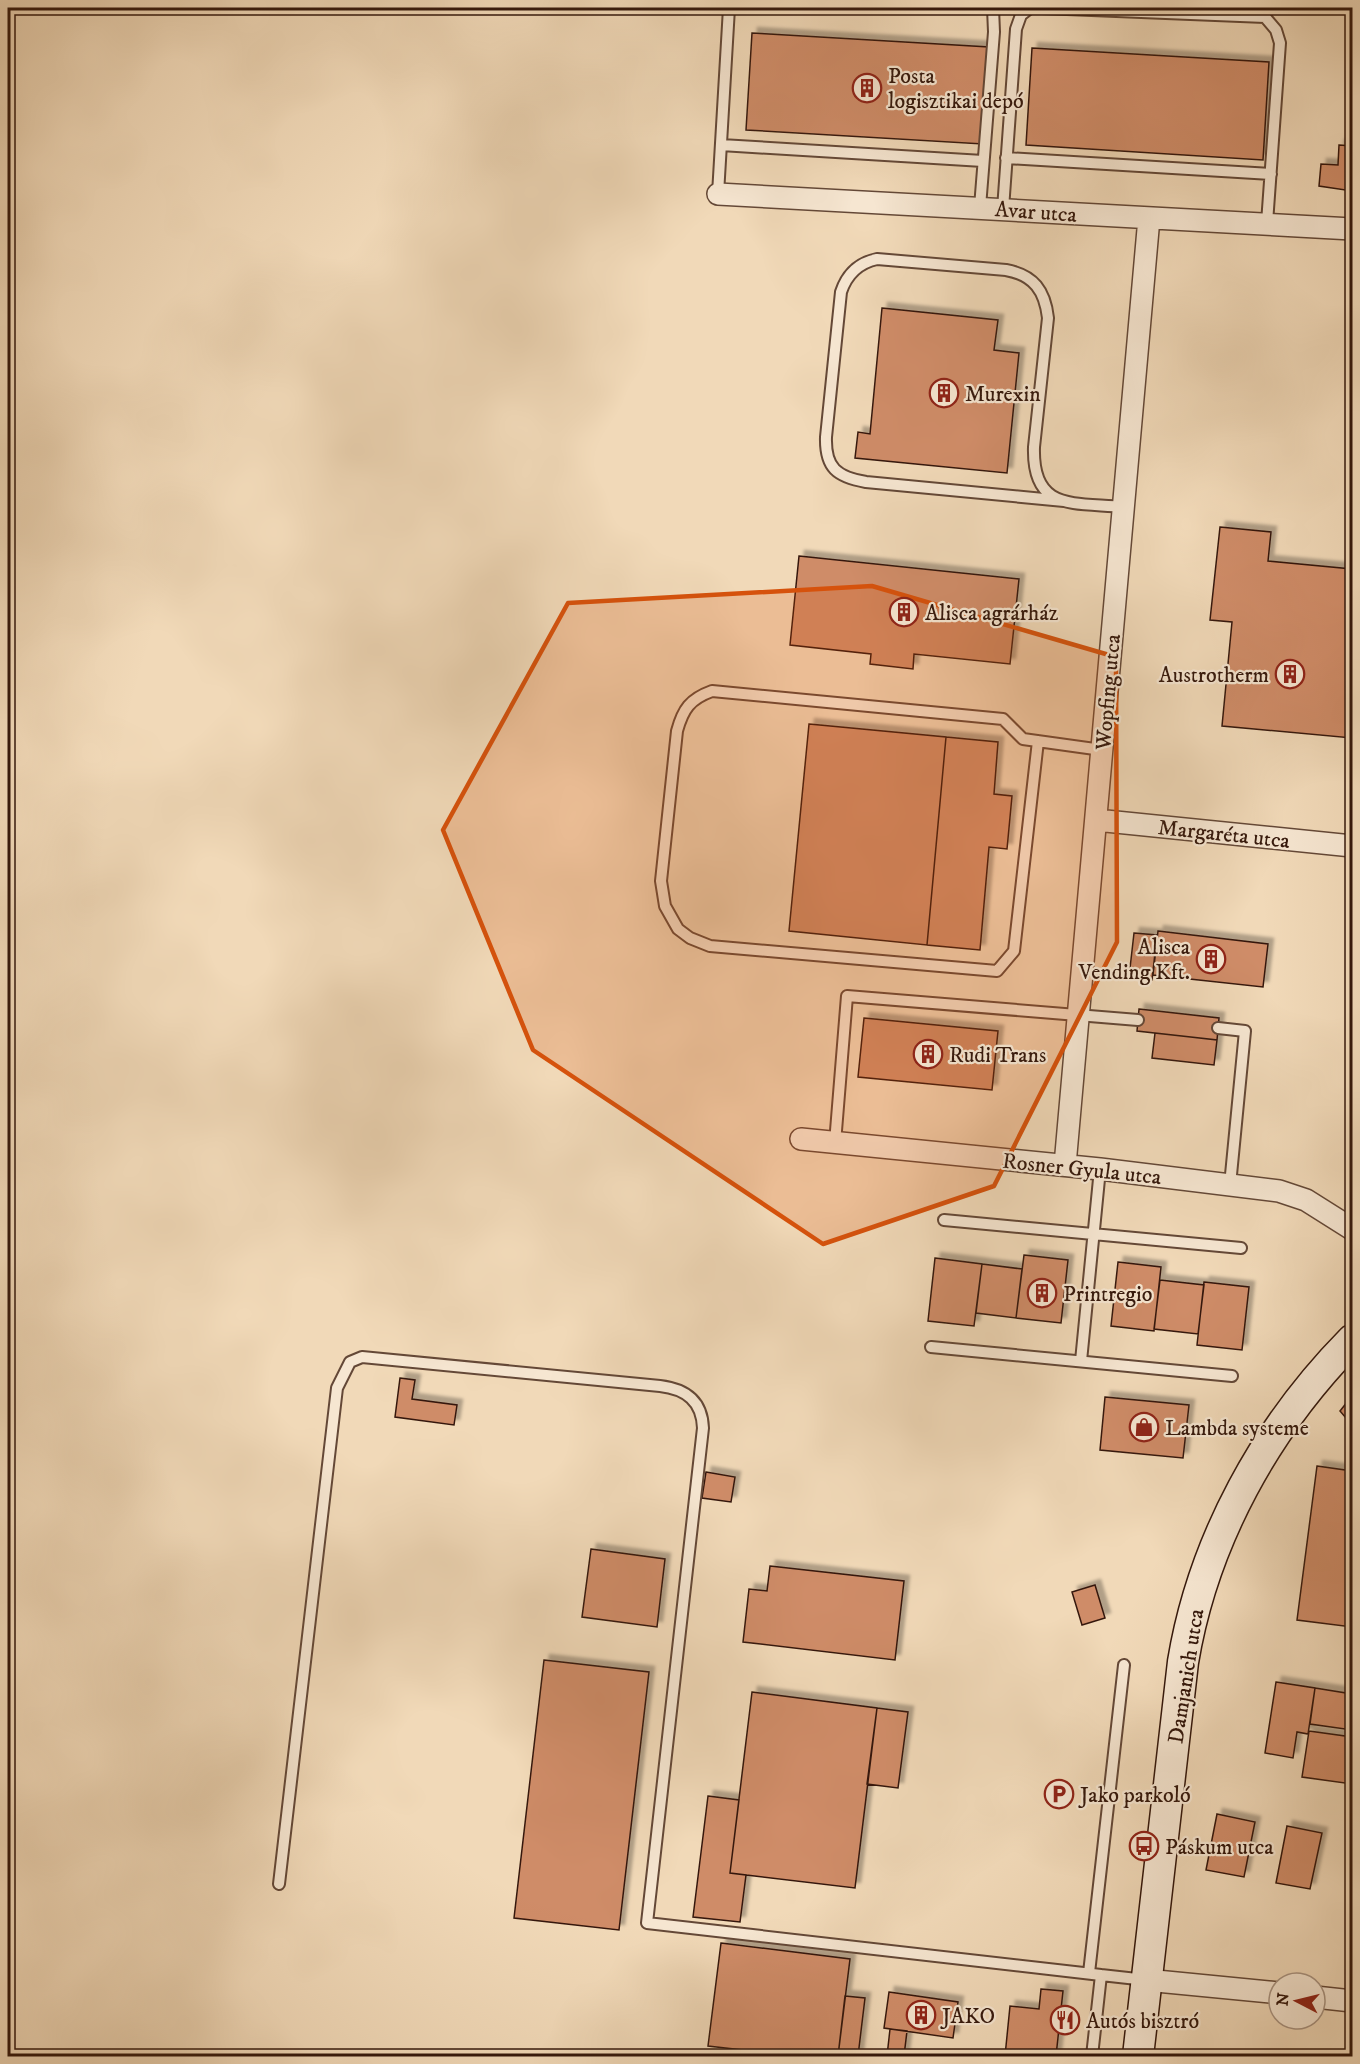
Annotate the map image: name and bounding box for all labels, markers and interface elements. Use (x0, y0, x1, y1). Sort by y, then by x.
place label: Posta logisztikai depó (888, 63, 1024, 115)
building icon: Posta logisztikai depó (851, 72, 883, 104)
street label: Avar utca (994, 196, 1078, 229)
building icon: Murexin (928, 377, 960, 409)
place label: Murexin (965, 381, 1041, 408)
building icon: Alisca agrárház (888, 596, 920, 628)
place label: Alisca agrárház (925, 600, 1059, 627)
street label: Wopfing utca (1090, 632, 1127, 752)
building icon: Austrotherm (1274, 658, 1306, 690)
place label: Austrotherm (1159, 662, 1269, 689)
street label: Margaréta utca (1156, 814, 1292, 855)
place label: Alisca Vending Kft. (1077, 934, 1191, 986)
building icon: Alisca Vending Kft. (1195, 943, 1227, 975)
building icon: Rudi Trans (912, 1038, 944, 1070)
place label: Rudi Trans (949, 1042, 1046, 1069)
street label: Rosner Gyula utca (1001, 1148, 1163, 1191)
building icon: Printregio (1026, 1277, 1058, 1309)
place label: Printregio (1063, 1281, 1152, 1308)
shop icon: Lambda systeme (1128, 1411, 1160, 1443)
place label: Lambda systeme (1165, 1415, 1309, 1442)
street label: Damjanich utca (1162, 1606, 1211, 1746)
parking icon: Jako parkoló (1043, 1778, 1075, 1810)
place label: Jako parkoló (1078, 1782, 1191, 1809)
bus stop icon: Páskum utca (1128, 1830, 1160, 1862)
place label: Páskum utca (1165, 1834, 1274, 1861)
north arrow (1267, 1971, 1327, 2031)
text: N (1272, 1992, 1294, 2007)
building icon: JAKO (905, 1999, 937, 2031)
place label: JAKO (940, 2003, 995, 2030)
restaurant icon: Autós bisztró (1049, 2004, 1081, 2036)
place label: Autós bisztró (1086, 2008, 1199, 2035)

